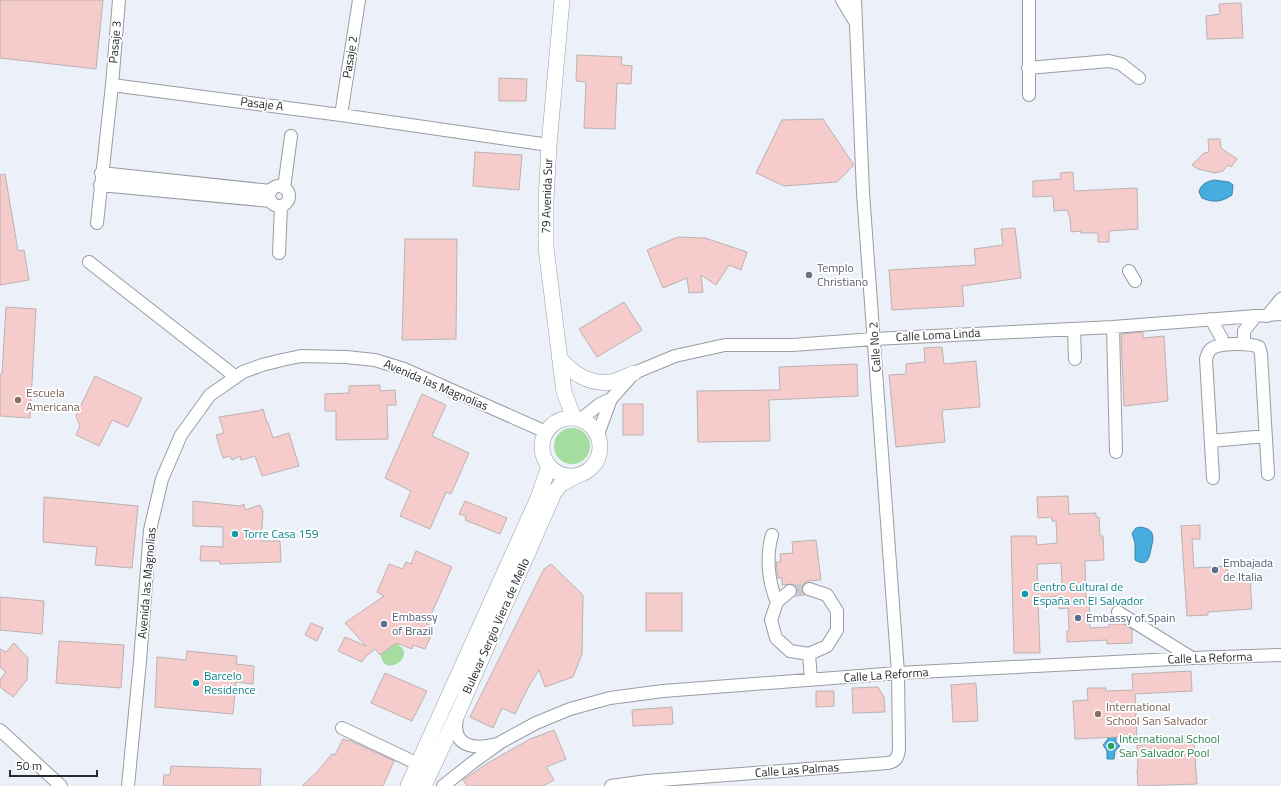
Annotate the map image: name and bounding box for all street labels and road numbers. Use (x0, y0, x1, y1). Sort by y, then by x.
street label: Pasaje 3 (103, 20, 126, 64)
street label: Pasaje 2 (337, 34, 362, 80)
street label: Pasaje A (239, 91, 285, 116)
street label: 79 Avenida Sur (536, 158, 557, 234)
street label: Calle No 2 (863, 321, 886, 373)
street label: Calle Loma Linda (895, 323, 981, 346)
street label: Avenida las Magnolias (381, 354, 492, 415)
street label: Avenida las Magnolias (132, 526, 161, 639)
street label: Bulevar Sergio Viera de Mello (457, 555, 534, 697)
street label: Calle La Reforma (1167, 647, 1253, 668)
street label: Calle La Reforma (843, 662, 929, 687)
street label: Calle Las Palmas (754, 757, 840, 782)

